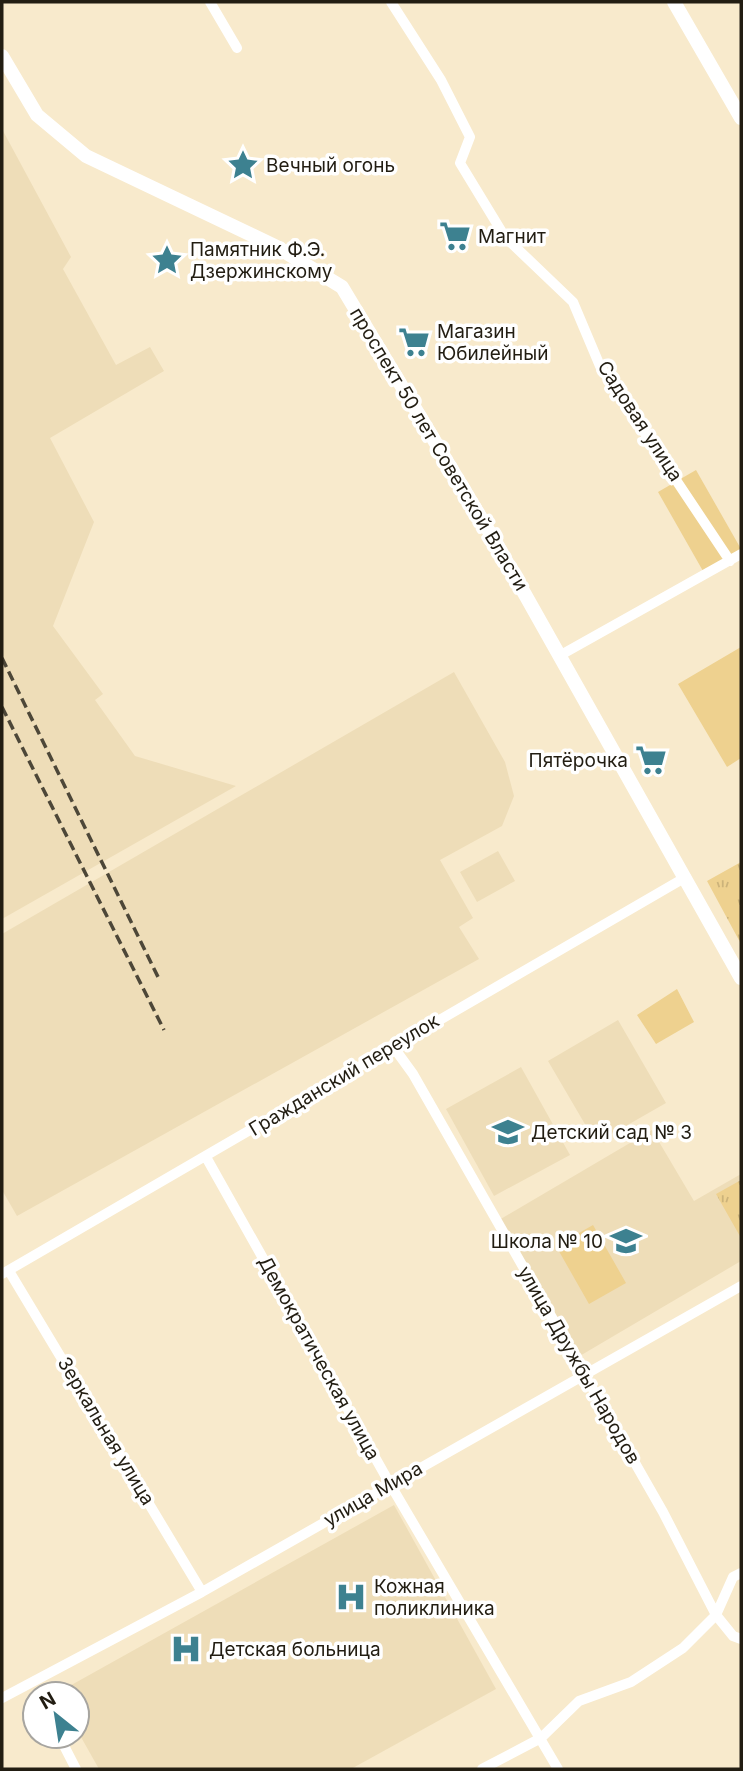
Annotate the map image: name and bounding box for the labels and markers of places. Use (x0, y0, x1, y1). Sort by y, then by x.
place icon: Вечный огонь (226, 148, 260, 182)
place label: Вечный огонь (266, 154, 395, 177)
supermarket icon: Магнит (438, 219, 472, 253)
place label: Магнит (478, 225, 546, 248)
place label: Памятник Ф.Э. Дзержинскому (190, 238, 333, 283)
place icon: Памятник Ф.Э. Дзержинскому (150, 243, 184, 277)
place label: Магазин Юбилейный (437, 320, 548, 365)
supermarket icon: Магазин Юбилейный (397, 325, 431, 359)
supermarket icon: Пятёрочка (634, 743, 668, 777)
place label: Пятёрочка (529, 749, 628, 772)
school or university icon: Детский сад № 3 (491, 1115, 525, 1149)
place label: Детский сад № 3 (531, 1121, 692, 1144)
school or university icon: Школа № 10 (609, 1224, 643, 1258)
place label: Школа № 10 (491, 1230, 603, 1253)
place label: Кожная поликлиника (374, 1575, 495, 1620)
hospital icon: Кожная поликлиника (334, 1580, 368, 1614)
hospital icon: Детская больница (169, 1632, 203, 1666)
place label: Детская больница (209, 1638, 381, 1661)

